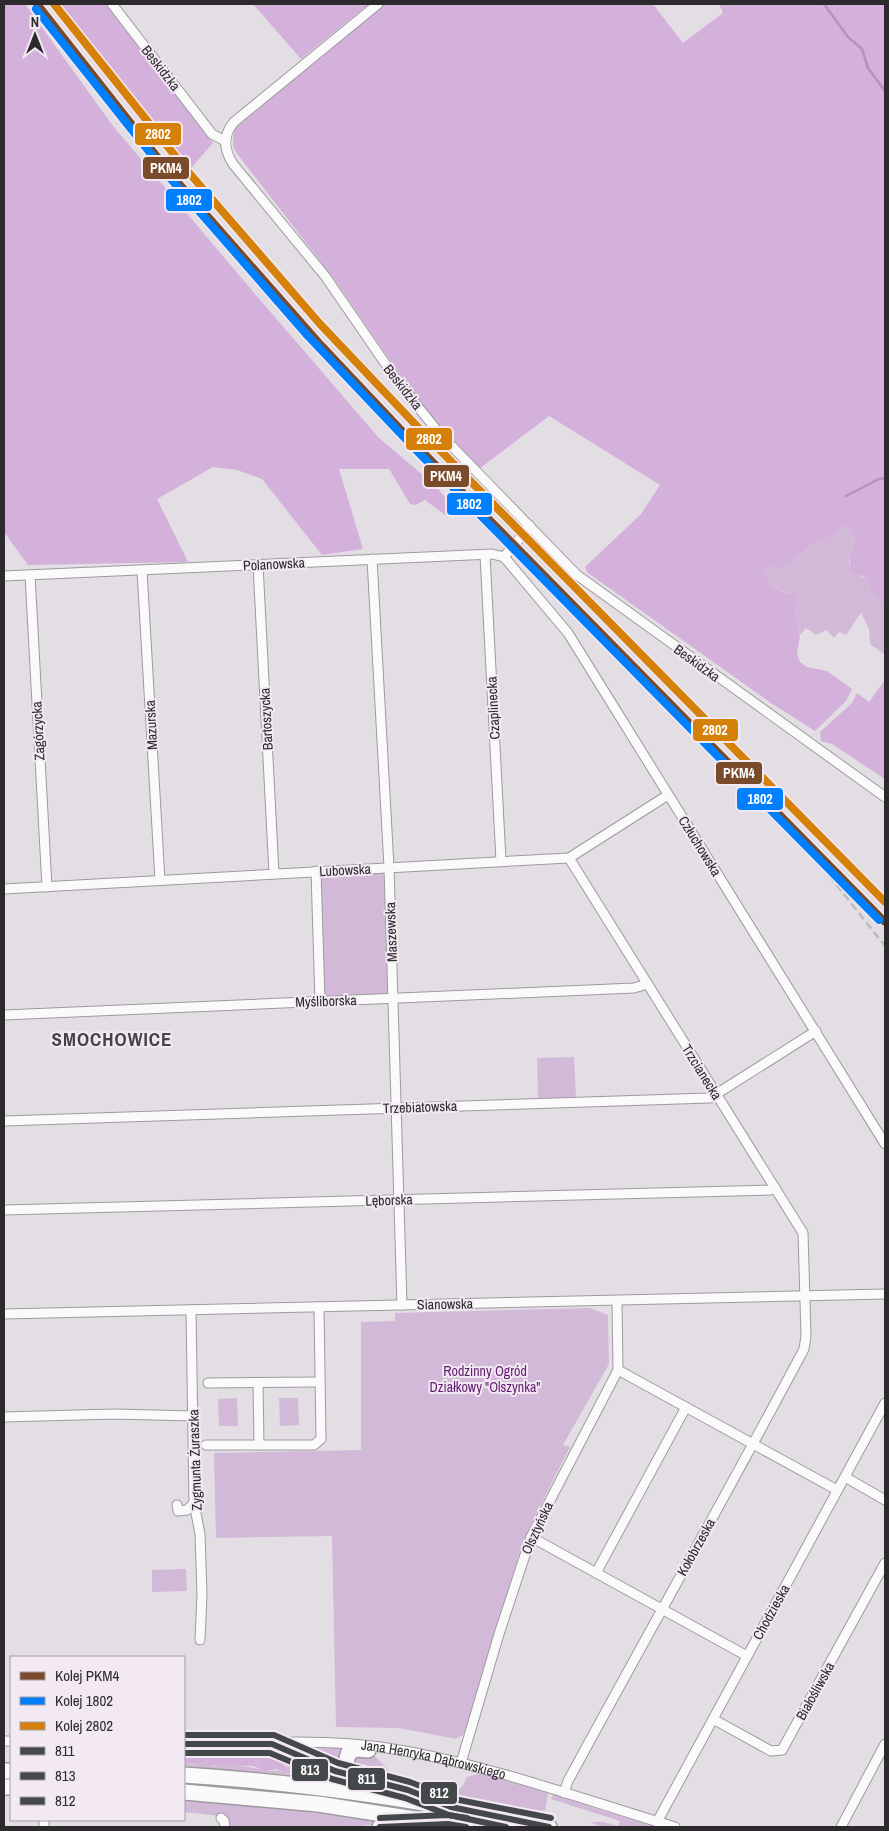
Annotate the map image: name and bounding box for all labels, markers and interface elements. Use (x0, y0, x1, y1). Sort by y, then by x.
north arrow (10, 10, 60, 60)
text: N (31, 13, 39, 31)
street label: Beskidzka (138, 42, 185, 95)
line badge: 2802 (134, 122, 182, 146)
text: 2802 (145, 125, 171, 143)
line badge: PKM4 (142, 156, 190, 180)
text: PKM4 (150, 159, 183, 177)
line badge: 1802 (165, 188, 213, 212)
text: 1802 (176, 191, 202, 209)
street label: Beskidzka (380, 361, 427, 414)
line badge: 2802 (405, 427, 453, 451)
text: 2802 (416, 430, 442, 448)
line badge: PKM4 (423, 464, 470, 488)
text: PKM4 (430, 467, 463, 485)
line badge: 1802 (446, 492, 493, 516)
text: 1802 (456, 495, 482, 513)
street label: Polanowska (243, 553, 306, 575)
street label: Beskidzka (670, 640, 724, 686)
street label: Czaplinecka (482, 675, 504, 740)
street label: Bartoszycka (255, 687, 277, 751)
street label: Mazurska (141, 699, 161, 750)
street label: Zagórzycka (27, 700, 49, 761)
line badge: 2802 (692, 718, 739, 742)
text: 2802 (702, 721, 728, 739)
line badge: PKM4 (715, 761, 763, 785)
text: PKM4 (723, 764, 756, 782)
line badge: 1802 (736, 787, 784, 811)
text: 1802 (747, 790, 773, 808)
street label: Człuchowska (674, 813, 726, 880)
street label: Lubowska (319, 860, 372, 880)
street label: Maszewska (381, 901, 401, 962)
street label: Myśliborska (295, 991, 358, 1011)
district label: SMOCHOWICE (52, 1026, 172, 1052)
street label: Trzcianecka (678, 1041, 726, 1104)
street label: Trzebiatowska (383, 1097, 458, 1117)
street label: Lęborska (365, 1190, 414, 1210)
street label: Sianowska (417, 1295, 474, 1313)
park label: Rodzinny Ogród Działkowy "Olszynka" (430, 1362, 540, 1396)
street label: Zygmunta Żuraszka (184, 1408, 206, 1511)
street label: Olsztyńska (517, 1498, 557, 1557)
street label: Kołobrzeska (673, 1514, 719, 1579)
street label: Chodzieska (748, 1581, 794, 1643)
legend (10, 1656, 185, 1821)
street label: Białośliwska (792, 1658, 839, 1723)
text: Kolej PKM4 (55, 1665, 119, 1686)
text: Kolej 1802 (55, 1690, 113, 1711)
text: Kolej 2802 (55, 1715, 113, 1736)
street label: Jana Henryka Dąbrowskiego (360, 1736, 508, 1783)
text: 811 (55, 1740, 75, 1761)
line badge: 813 (291, 1758, 329, 1782)
text: 813 (300, 1761, 320, 1779)
text: 813 (55, 1765, 76, 1786)
line badge: 811 (347, 1767, 386, 1791)
text: 811 (358, 1770, 377, 1788)
line badge: 812 (420, 1781, 458, 1805)
text: 812 (429, 1784, 449, 1802)
text: 812 (55, 1790, 76, 1811)

